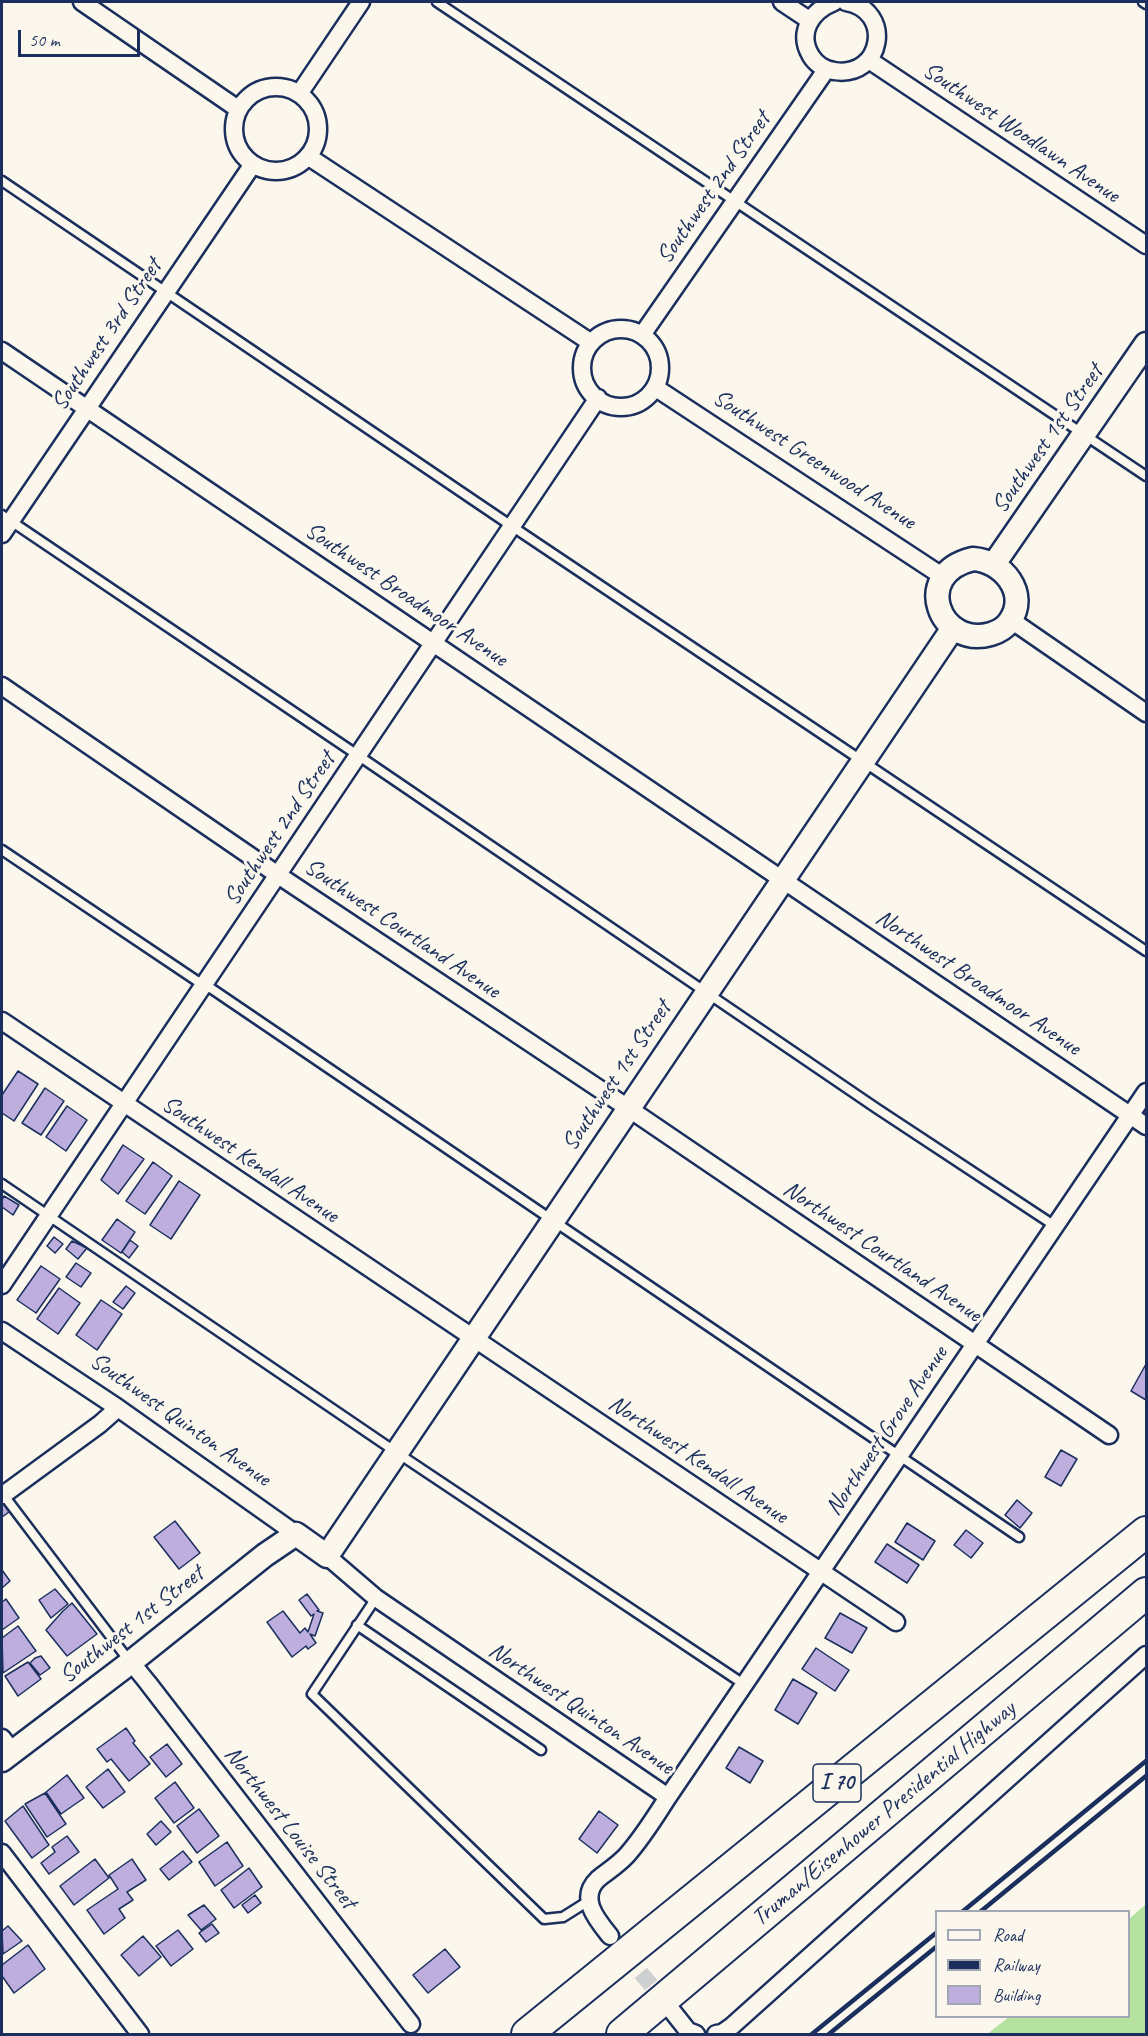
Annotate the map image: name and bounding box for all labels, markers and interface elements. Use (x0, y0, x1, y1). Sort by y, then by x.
scale bar (21, 18, 142, 56)
text: 50 m (29, 29, 60, 51)
street label: Southwest Woodlawn Avenue (917, 56, 1125, 210)
street label: Southwest 2nd Street (651, 106, 777, 270)
street label: Southwest 3rd Street (46, 254, 168, 416)
street label: Southwest 1st Street (986, 359, 1110, 519)
street label: Southwest Greenwood Avenue (707, 384, 921, 536)
street label: Southwest Broadmoor Avenue (299, 516, 513, 674)
street label: Southwest 2nd Street (218, 747, 342, 911)
street label: Southwest Courtland Avenue (299, 853, 505, 1005)
street label: Northwest Broadmoor Avenue (870, 904, 1086, 1062)
street label: Southwest 1st Street (556, 996, 678, 1156)
street label: Southwest Kendall Avenue (156, 1090, 344, 1230)
street label: Northwest Courtland Avenue (777, 1175, 987, 1329)
street label: Northwest Grove Avenue (820, 1341, 954, 1521)
street label: Southwest Quinton Avenue (84, 1347, 276, 1493)
street label: Northwest Kendall Avenue (603, 1389, 793, 1531)
street label: Southwest 1st Street (54, 1560, 210, 1690)
street label: Northwest Quinton Avenue (483, 1636, 679, 1782)
street label: Truman/Eisenhower Presidential Highway (746, 1695, 1022, 1933)
street label: Northwest Louise Street (218, 1741, 362, 1915)
road number: I 70 (813, 1764, 861, 1802)
legend (935, 1910, 1130, 2018)
text: Road (993, 1924, 1023, 1946)
text: Railway (993, 1954, 1040, 1976)
text: Building (993, 1984, 1040, 2006)

